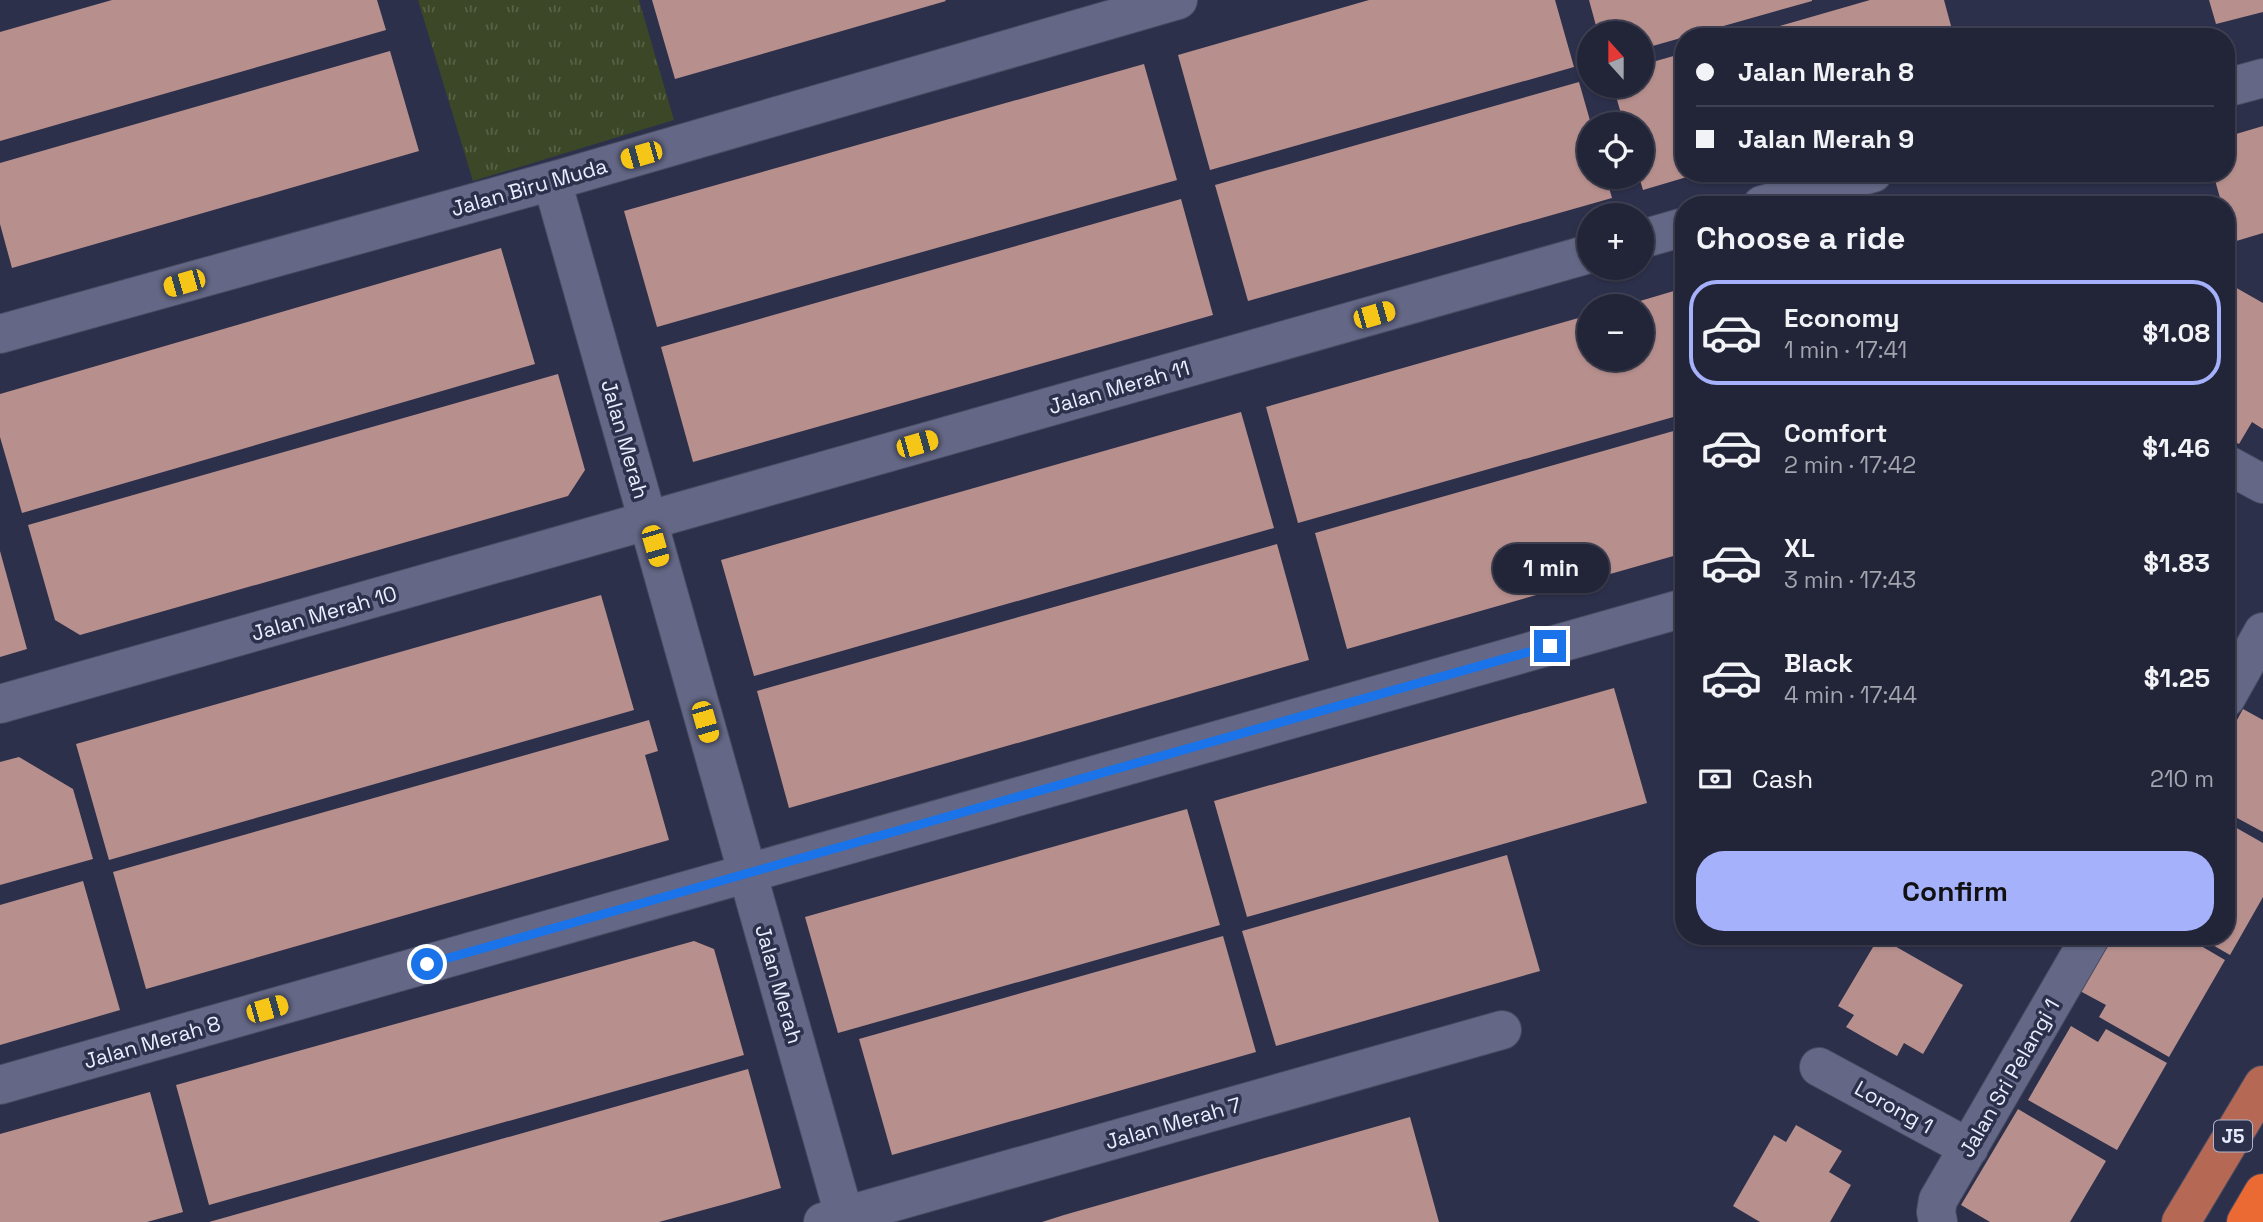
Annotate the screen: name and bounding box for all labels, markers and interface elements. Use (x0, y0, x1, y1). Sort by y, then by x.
north arrow (1577, 21, 1654, 98)
map controls (1577, 21, 1654, 371)
text: Jalan Merah 8 (1738, 55, 1914, 89)
button: locate (1577, 112, 1654, 189)
text: Jalan Merah 9 (1738, 122, 1914, 156)
car (618, 139, 665, 171)
street label: Jalan Biru Muda (448, 152, 610, 222)
button: + (1577, 203, 1654, 280)
text: Choose a ride (1696, 218, 1906, 258)
car (161, 267, 208, 299)
button: − (1577, 294, 1654, 371)
car (1351, 299, 1398, 331)
icon: car (1700, 301, 1763, 364)
text: Economy (1784, 301, 1900, 335)
text: $1.08 (2143, 316, 2210, 350)
text: 1 min · 17:41 (1784, 335, 1907, 365)
street label: Jalan Merah 11 (1045, 354, 1193, 420)
street label: Jalan Merah (595, 376, 655, 502)
icon: car (1700, 416, 1763, 479)
text: Comfort (1784, 416, 1887, 450)
car (894, 428, 941, 460)
text: $1.46 (2142, 431, 2210, 465)
text: 2 min · 17:42 (1784, 450, 1916, 480)
car (640, 523, 671, 569)
icon: car (1700, 531, 1763, 594)
text: XL (1784, 531, 1815, 565)
callout: 1 min (1492, 544, 1608, 594)
text: $1.83 (2143, 546, 2210, 580)
text: 1 min (1523, 553, 1579, 583)
text: 3 min · 17:43 (1784, 565, 1916, 595)
street label: Jalan Merah 10 (248, 579, 400, 647)
route end (1534, 630, 1566, 662)
icon: car (1700, 646, 1763, 709)
text: Black (1784, 646, 1853, 680)
text: $1.25 (2144, 661, 2210, 695)
text: 4 min · 17:44 (1784, 680, 1917, 710)
car (690, 699, 721, 745)
icon: cash (1696, 760, 1734, 798)
text: Cash (1752, 762, 1813, 796)
text: 210 m (2150, 764, 2214, 794)
button: Confirm (1696, 851, 2214, 931)
street label: Jalan Merah (749, 921, 809, 1047)
route start (411, 948, 443, 980)
car (244, 993, 291, 1025)
street label: Jalan Sri Pelangi 1 (1953, 994, 2065, 1162)
street label: Jalan Merah 8 (80, 1010, 224, 1074)
street label: Lorong 1 (1850, 1074, 1938, 1140)
street label: Jalan Merah 7 (1102, 1091, 1244, 1155)
road number: J5 (2214, 1120, 2252, 1152)

